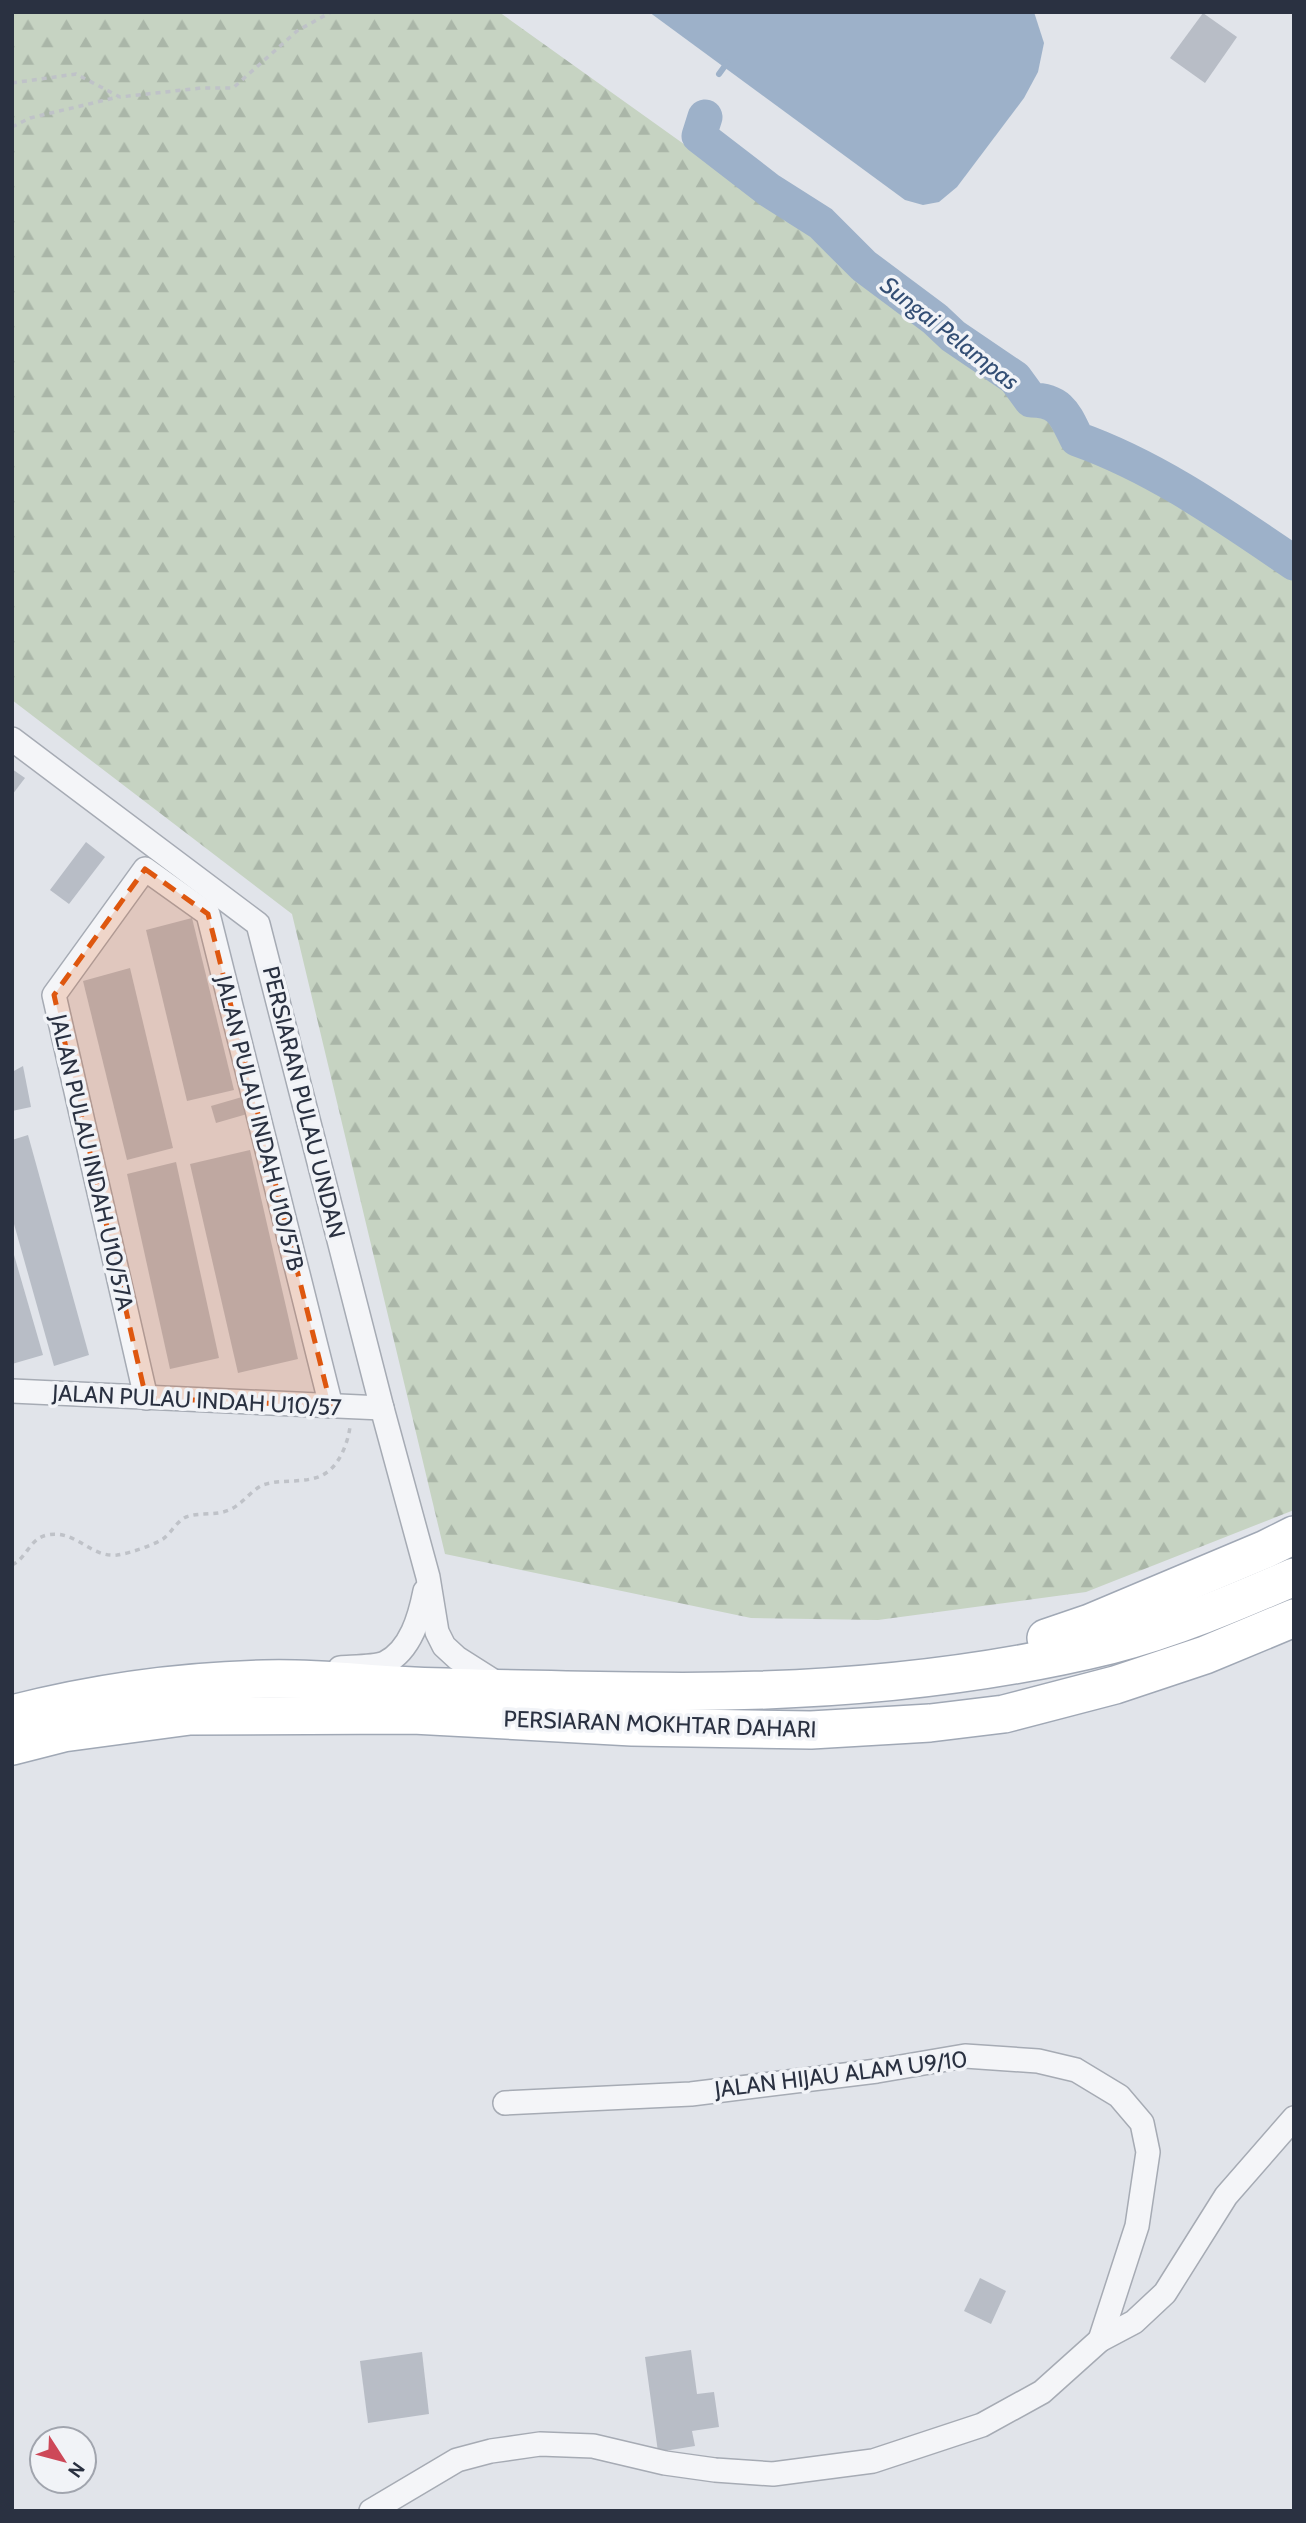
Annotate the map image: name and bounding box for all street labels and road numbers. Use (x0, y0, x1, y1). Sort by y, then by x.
street label: PERSIARAN PULAU UNDAN (257, 963, 351, 1241)
street label: JALAN PULAU INDAH U10/57B (209, 972, 310, 1274)
street label: JALAN PULAU INDAH U10/57A (44, 1010, 140, 1313)
street label: JALAN PULAU INDAH U10/57 (51, 1378, 343, 1422)
street label: PERSIARAN MOKHTAR DAHARI (503, 1705, 817, 1743)
street label: JALAN HIJAU ALAM U9/10 (712, 2045, 969, 2104)

